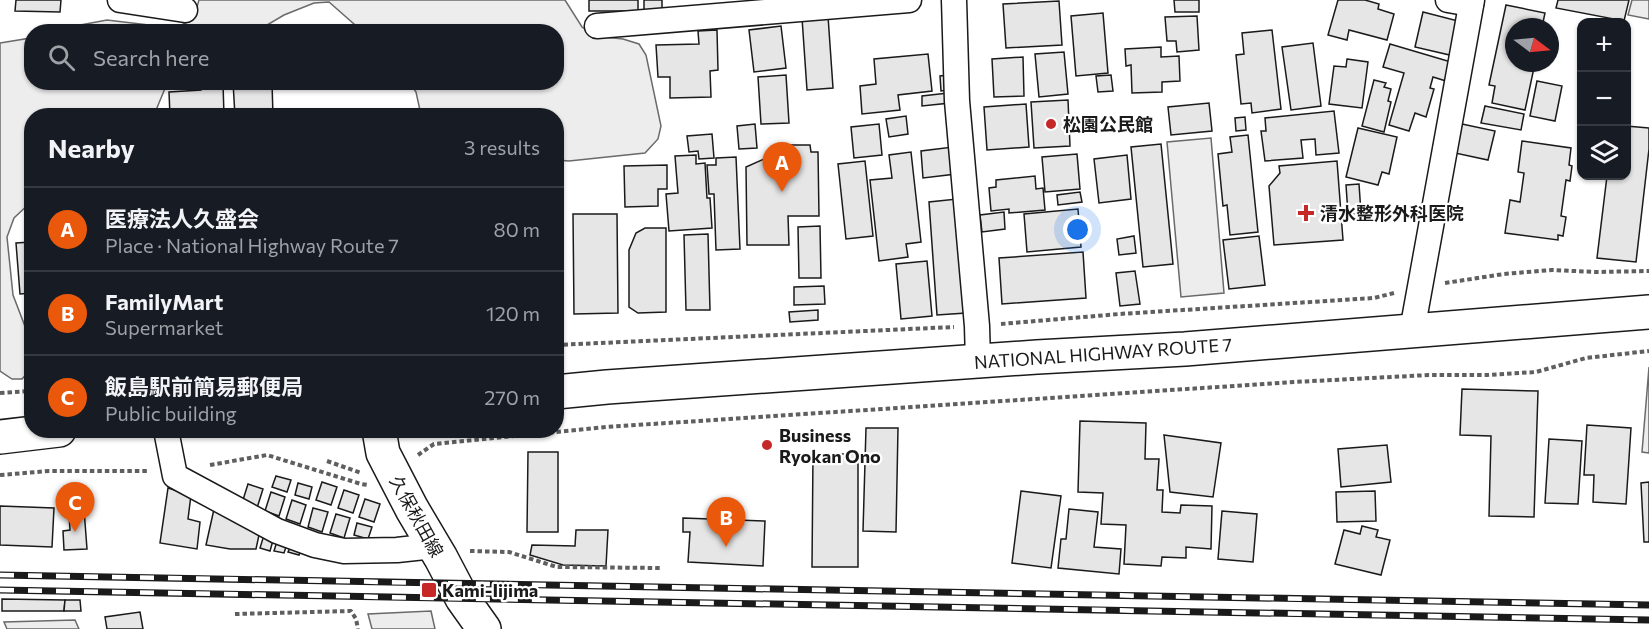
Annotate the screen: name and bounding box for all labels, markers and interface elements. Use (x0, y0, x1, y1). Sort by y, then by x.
north arrow (1505, 18, 1559, 72)
map controls (1577, 18, 1631, 180)
button: + (1577, 18, 1631, 72)
search box (24, 24, 564, 90)
icon: search (45, 41, 78, 74)
text: Search here (93, 44, 209, 71)
button: − (1577, 72, 1631, 126)
place label: 松園公民館 (1063, 113, 1153, 135)
marker: 松園公民館 (1044, 117, 1058, 131)
button: layers (1577, 126, 1631, 180)
text: Nearby (48, 132, 135, 163)
text: 3 results (464, 135, 540, 159)
pin: A (762, 142, 802, 192)
place label: 清水整形外科医院 (1320, 202, 1464, 224)
marker: 清水整形外科医院 (1297, 204, 1315, 222)
text: 医療法人久盛会 (105, 205, 259, 232)
your location (1063, 215, 1092, 244)
text: A (60, 217, 75, 241)
text: 80 m (494, 217, 540, 241)
text: Place · National Highway Route 7 (105, 233, 399, 257)
text: FamilyMart (105, 288, 223, 315)
text: B (61, 301, 74, 325)
text: 120 m (486, 301, 540, 325)
text: Supermarket (105, 315, 223, 339)
street label: NATIONAL HIGHWAY ROUTE 7 (973, 333, 1233, 373)
text: 飯島駅前簡易郵便局 (105, 373, 303, 400)
text: C (61, 385, 74, 409)
text: 270 m (484, 385, 540, 409)
text: Public building (105, 401, 237, 425)
place label: Business Ryokan Ono (779, 424, 881, 467)
marker: Business Ryokan Ono (760, 438, 774, 452)
street label: 久保秋田線 (386, 471, 448, 561)
pin: C (56, 482, 94, 532)
pin: B (706, 498, 746, 547)
place label: Kami-Iijima (442, 579, 538, 601)
marker: Kami-Iijima (420, 581, 438, 599)

